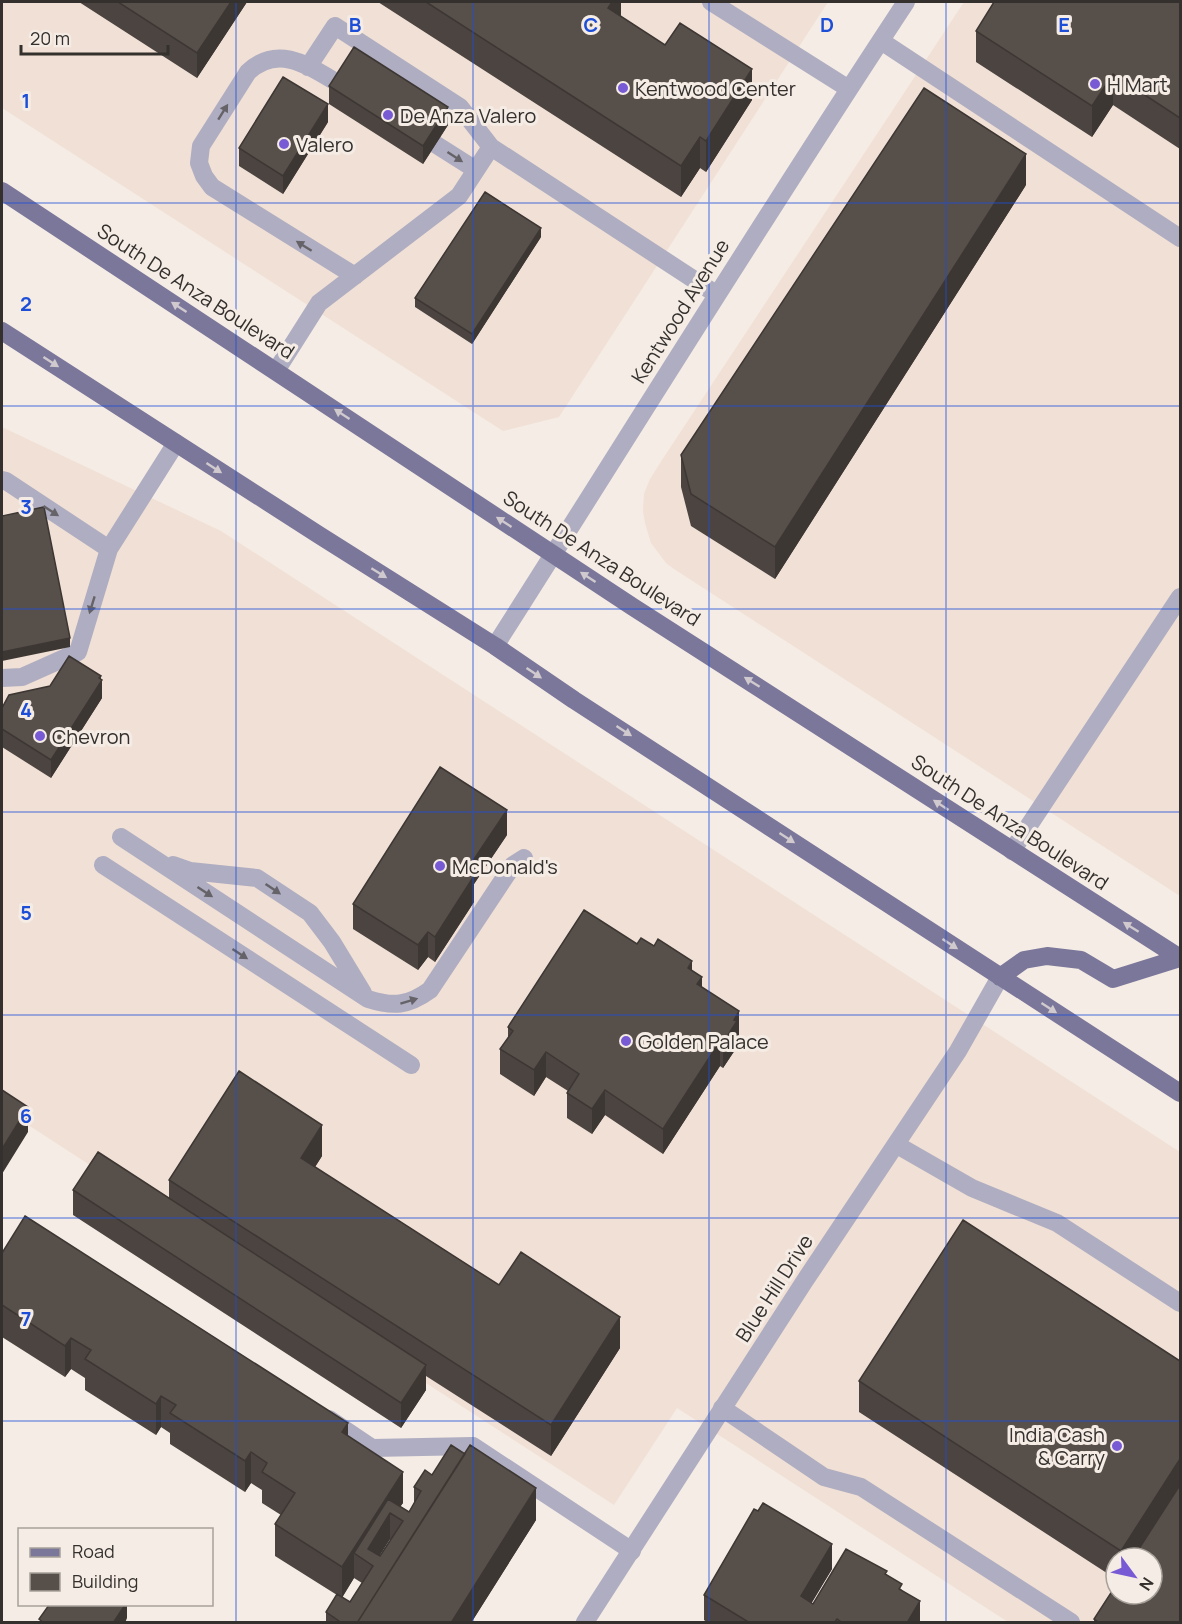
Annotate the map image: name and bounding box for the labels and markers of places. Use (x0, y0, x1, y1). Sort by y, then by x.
place label: H Mart (1107, 71, 1168, 98)
place label: Kentwood Center (635, 75, 796, 102)
marker: H Mart (1088, 77, 1102, 91)
marker: Kentwood Center (616, 81, 630, 95)
place label: De Anza Valero (400, 102, 536, 129)
marker: De Anza Valero (381, 108, 395, 122)
place label: Valero (296, 131, 354, 158)
marker: Valero (277, 137, 291, 151)
place label: Chevron (52, 723, 130, 750)
marker: Chevron (33, 729, 47, 743)
place label: McDonald's (452, 853, 558, 880)
marker: McDonald's (433, 859, 447, 873)
place label: Golden Palace (638, 1028, 769, 1055)
marker: Golden Palace (619, 1034, 633, 1048)
place label: India Cash & Carry (1009, 1421, 1105, 1471)
marker: India Cash & Carry (1110, 1439, 1124, 1453)

